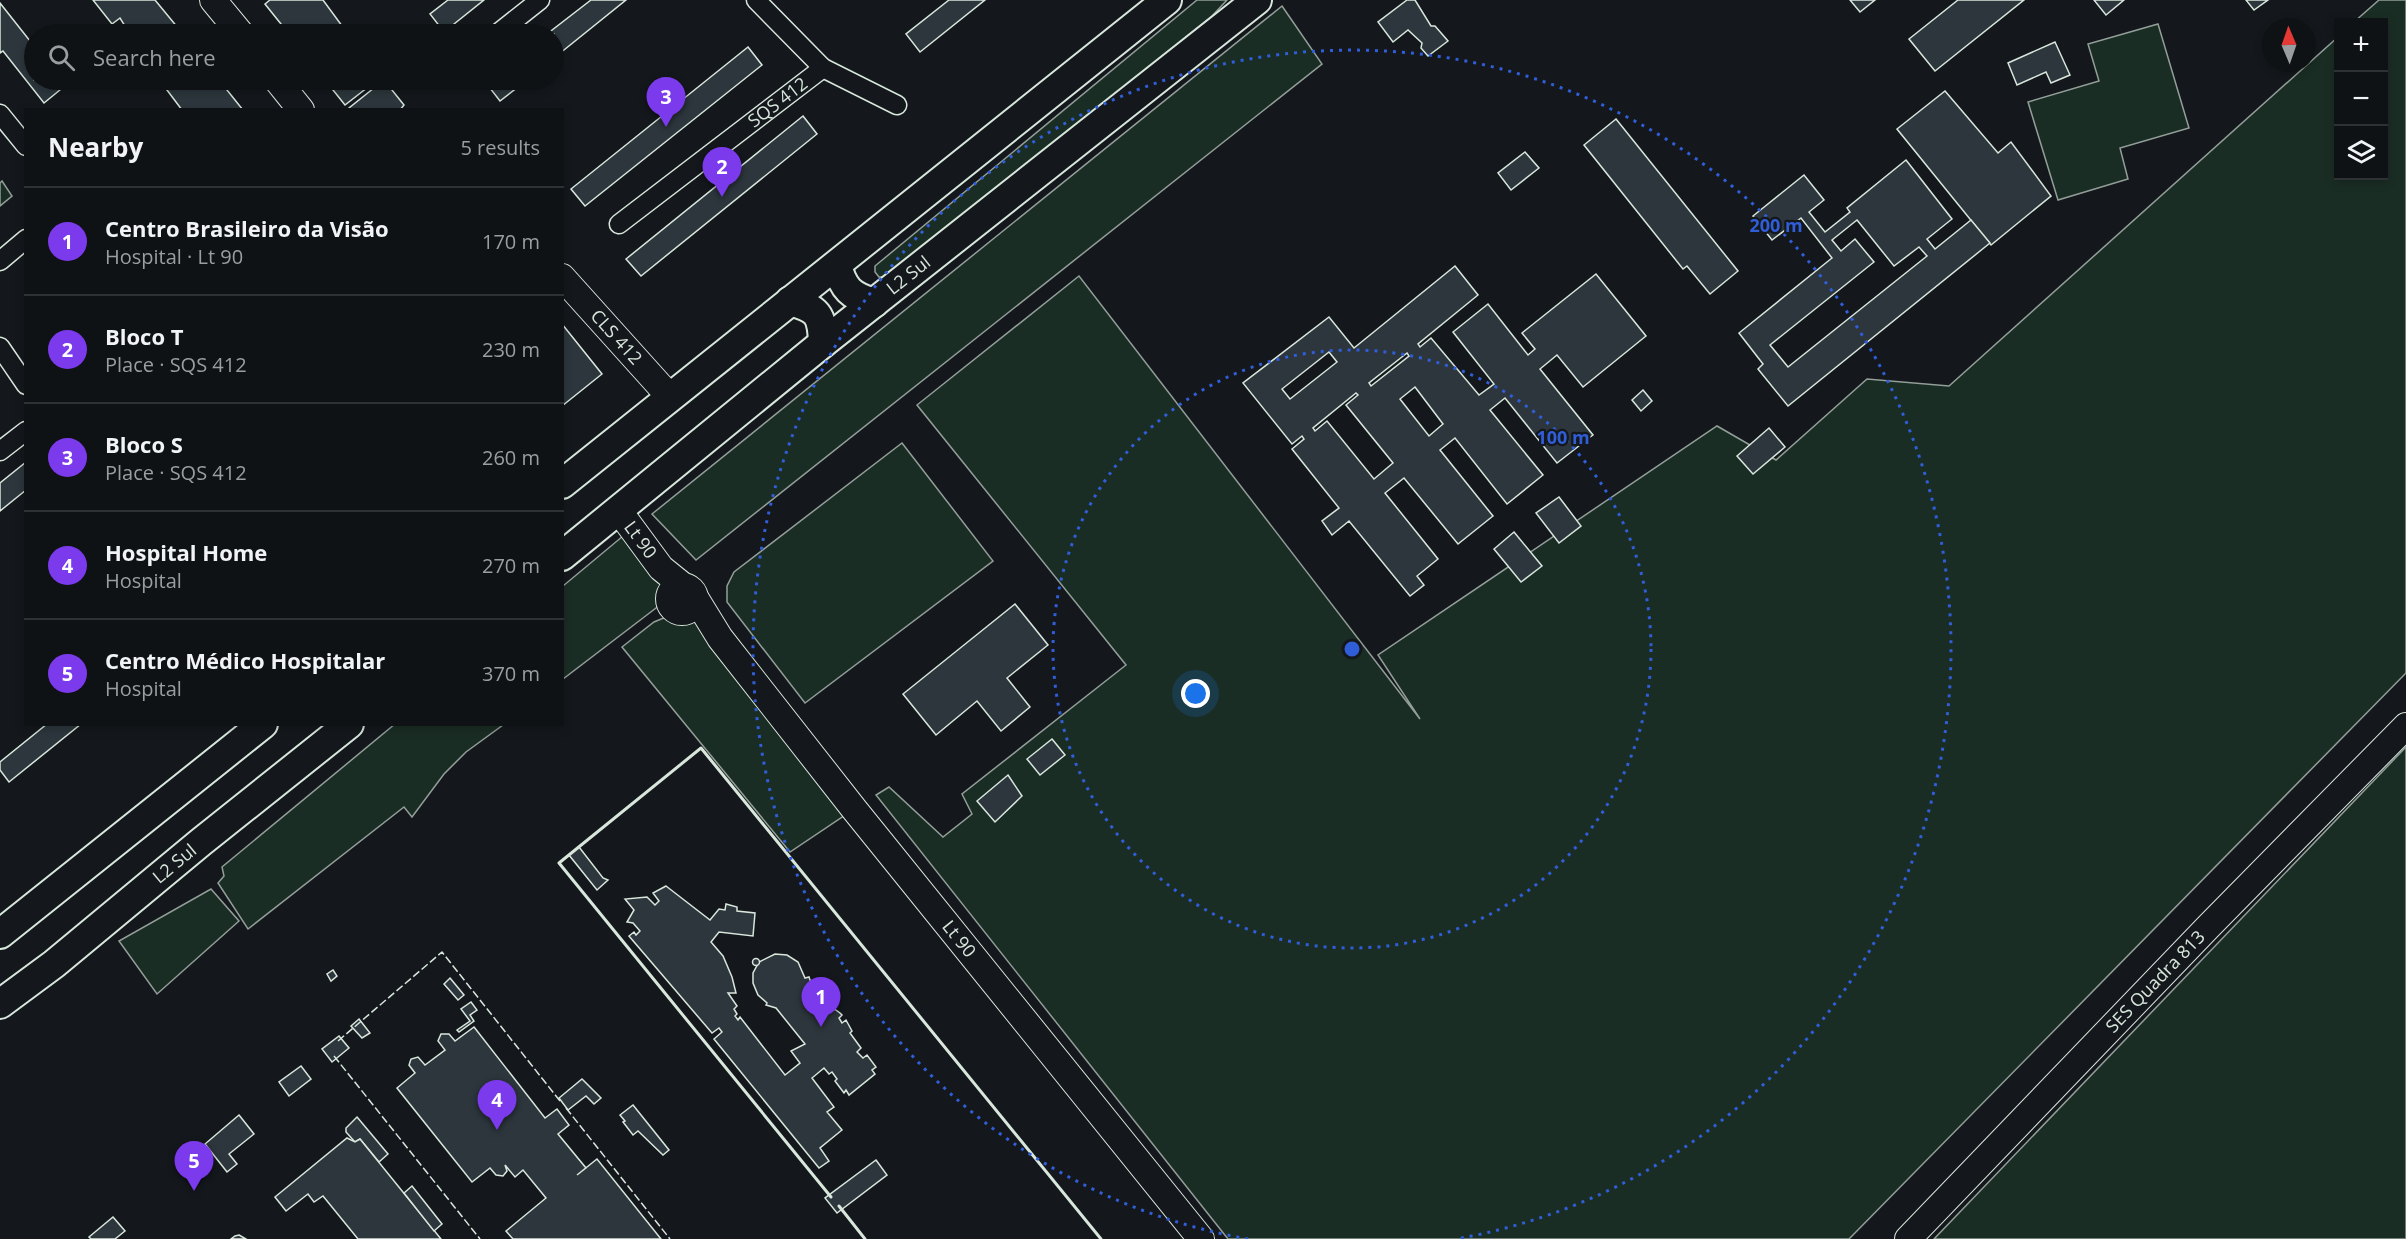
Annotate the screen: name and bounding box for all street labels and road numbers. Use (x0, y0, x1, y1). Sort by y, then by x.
street label: SQS 412 (742, 71, 812, 132)
street label: L2 Sul (881, 250, 935, 299)
street label: CLS 412 (586, 304, 648, 369)
street label: Lt 90 (619, 516, 663, 563)
street label: L2 Sul (147, 838, 201, 888)
street label: Lt 90 (937, 915, 982, 962)
street label: SES Quadra 813 (2100, 925, 2210, 1037)

